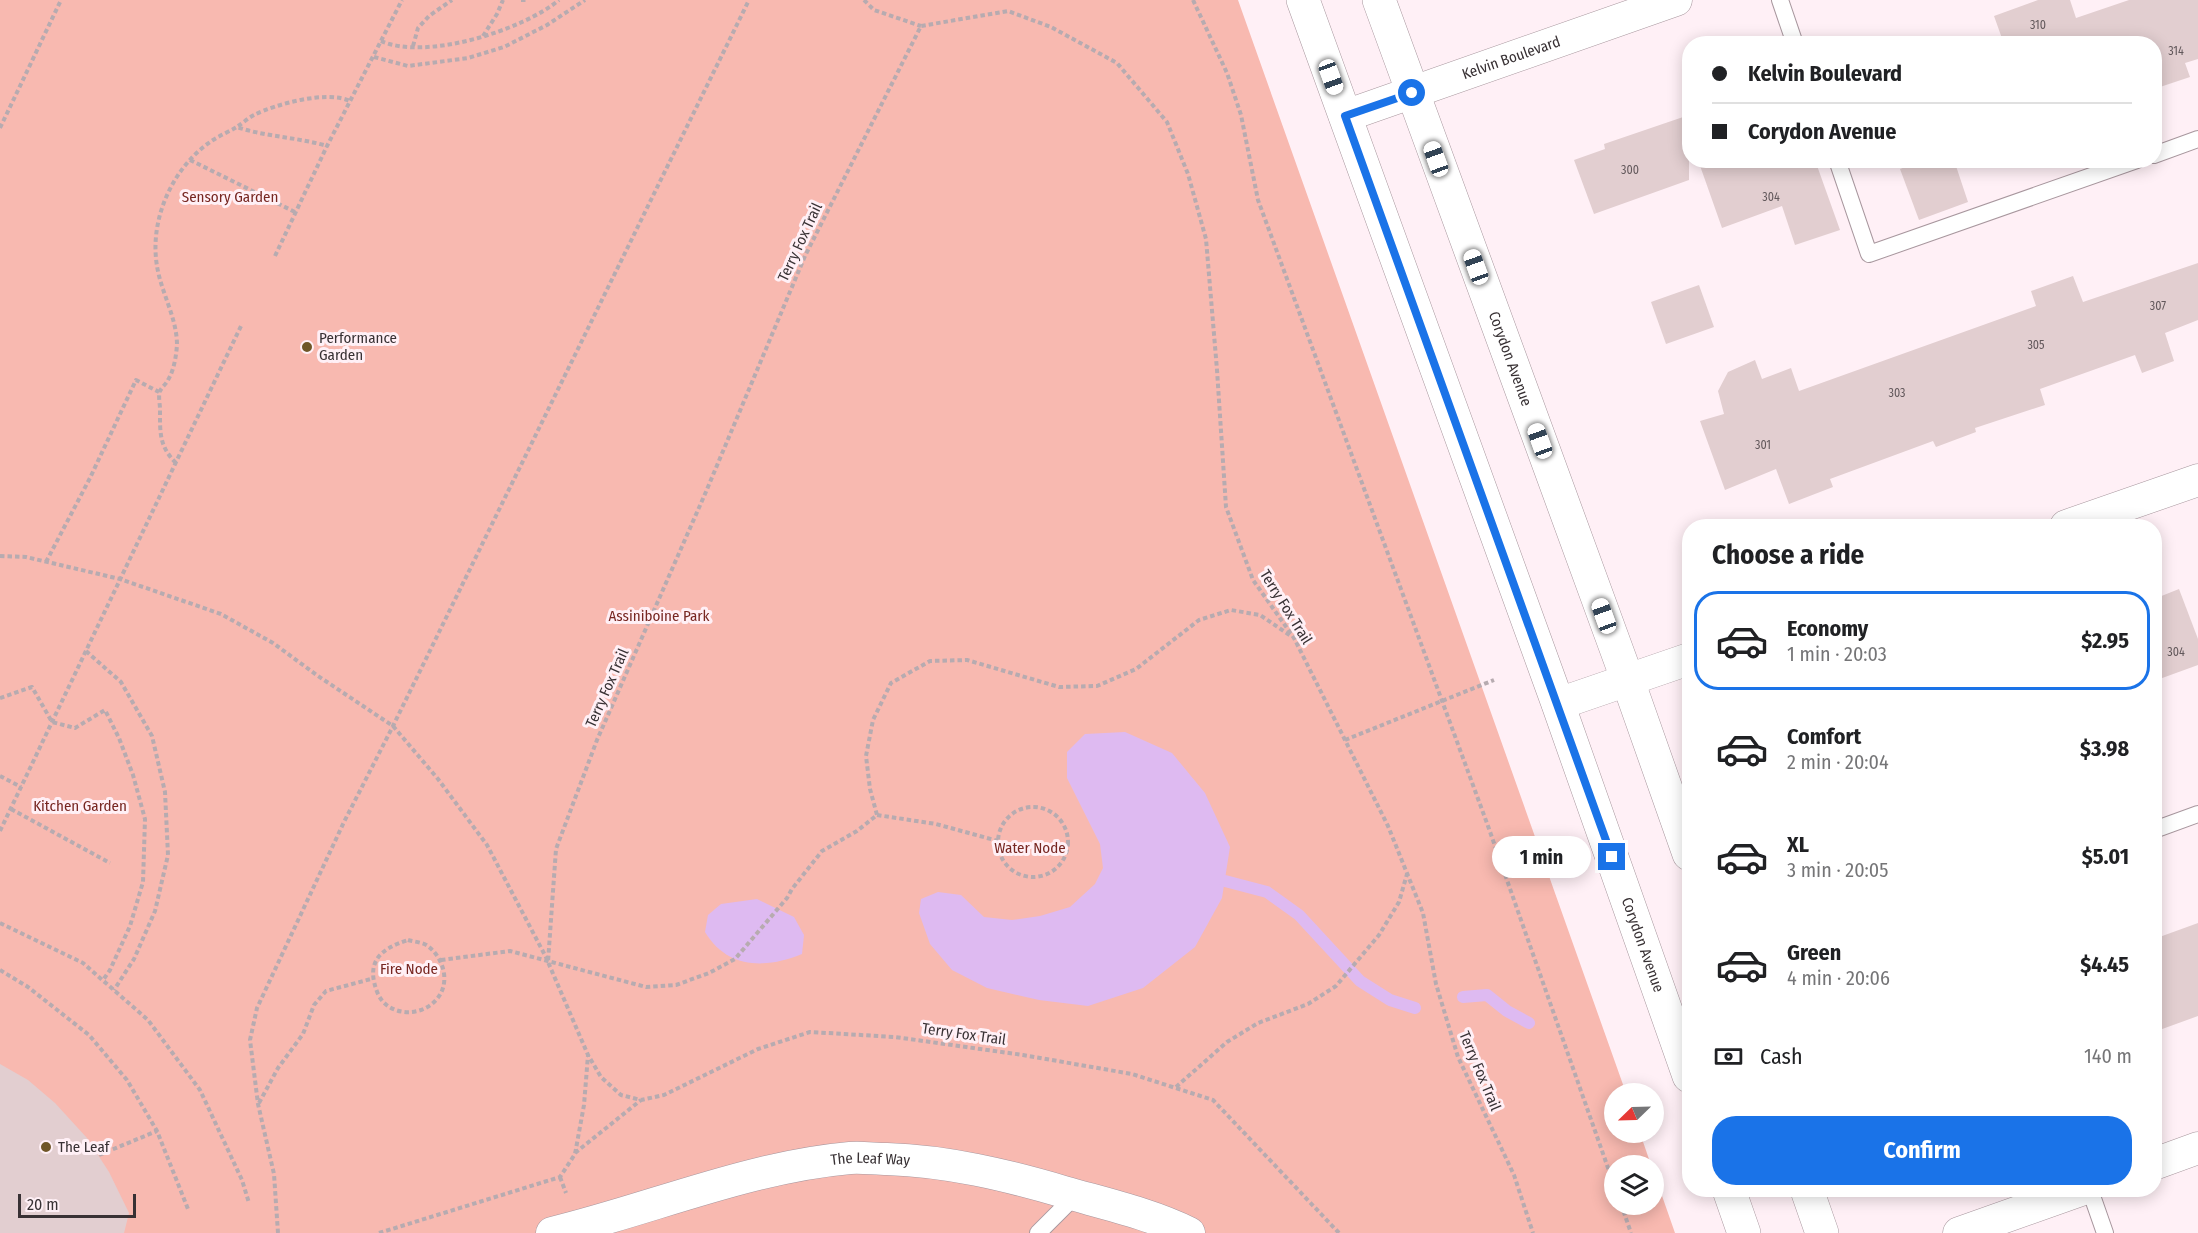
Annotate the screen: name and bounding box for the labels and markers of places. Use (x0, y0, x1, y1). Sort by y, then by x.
place label: Performance Garden (319, 329, 397, 364)
marker: Performance Garden (300, 340, 314, 354)
place label: The Leaf (58, 1138, 111, 1156)
marker: The Leaf (39, 1140, 53, 1154)

